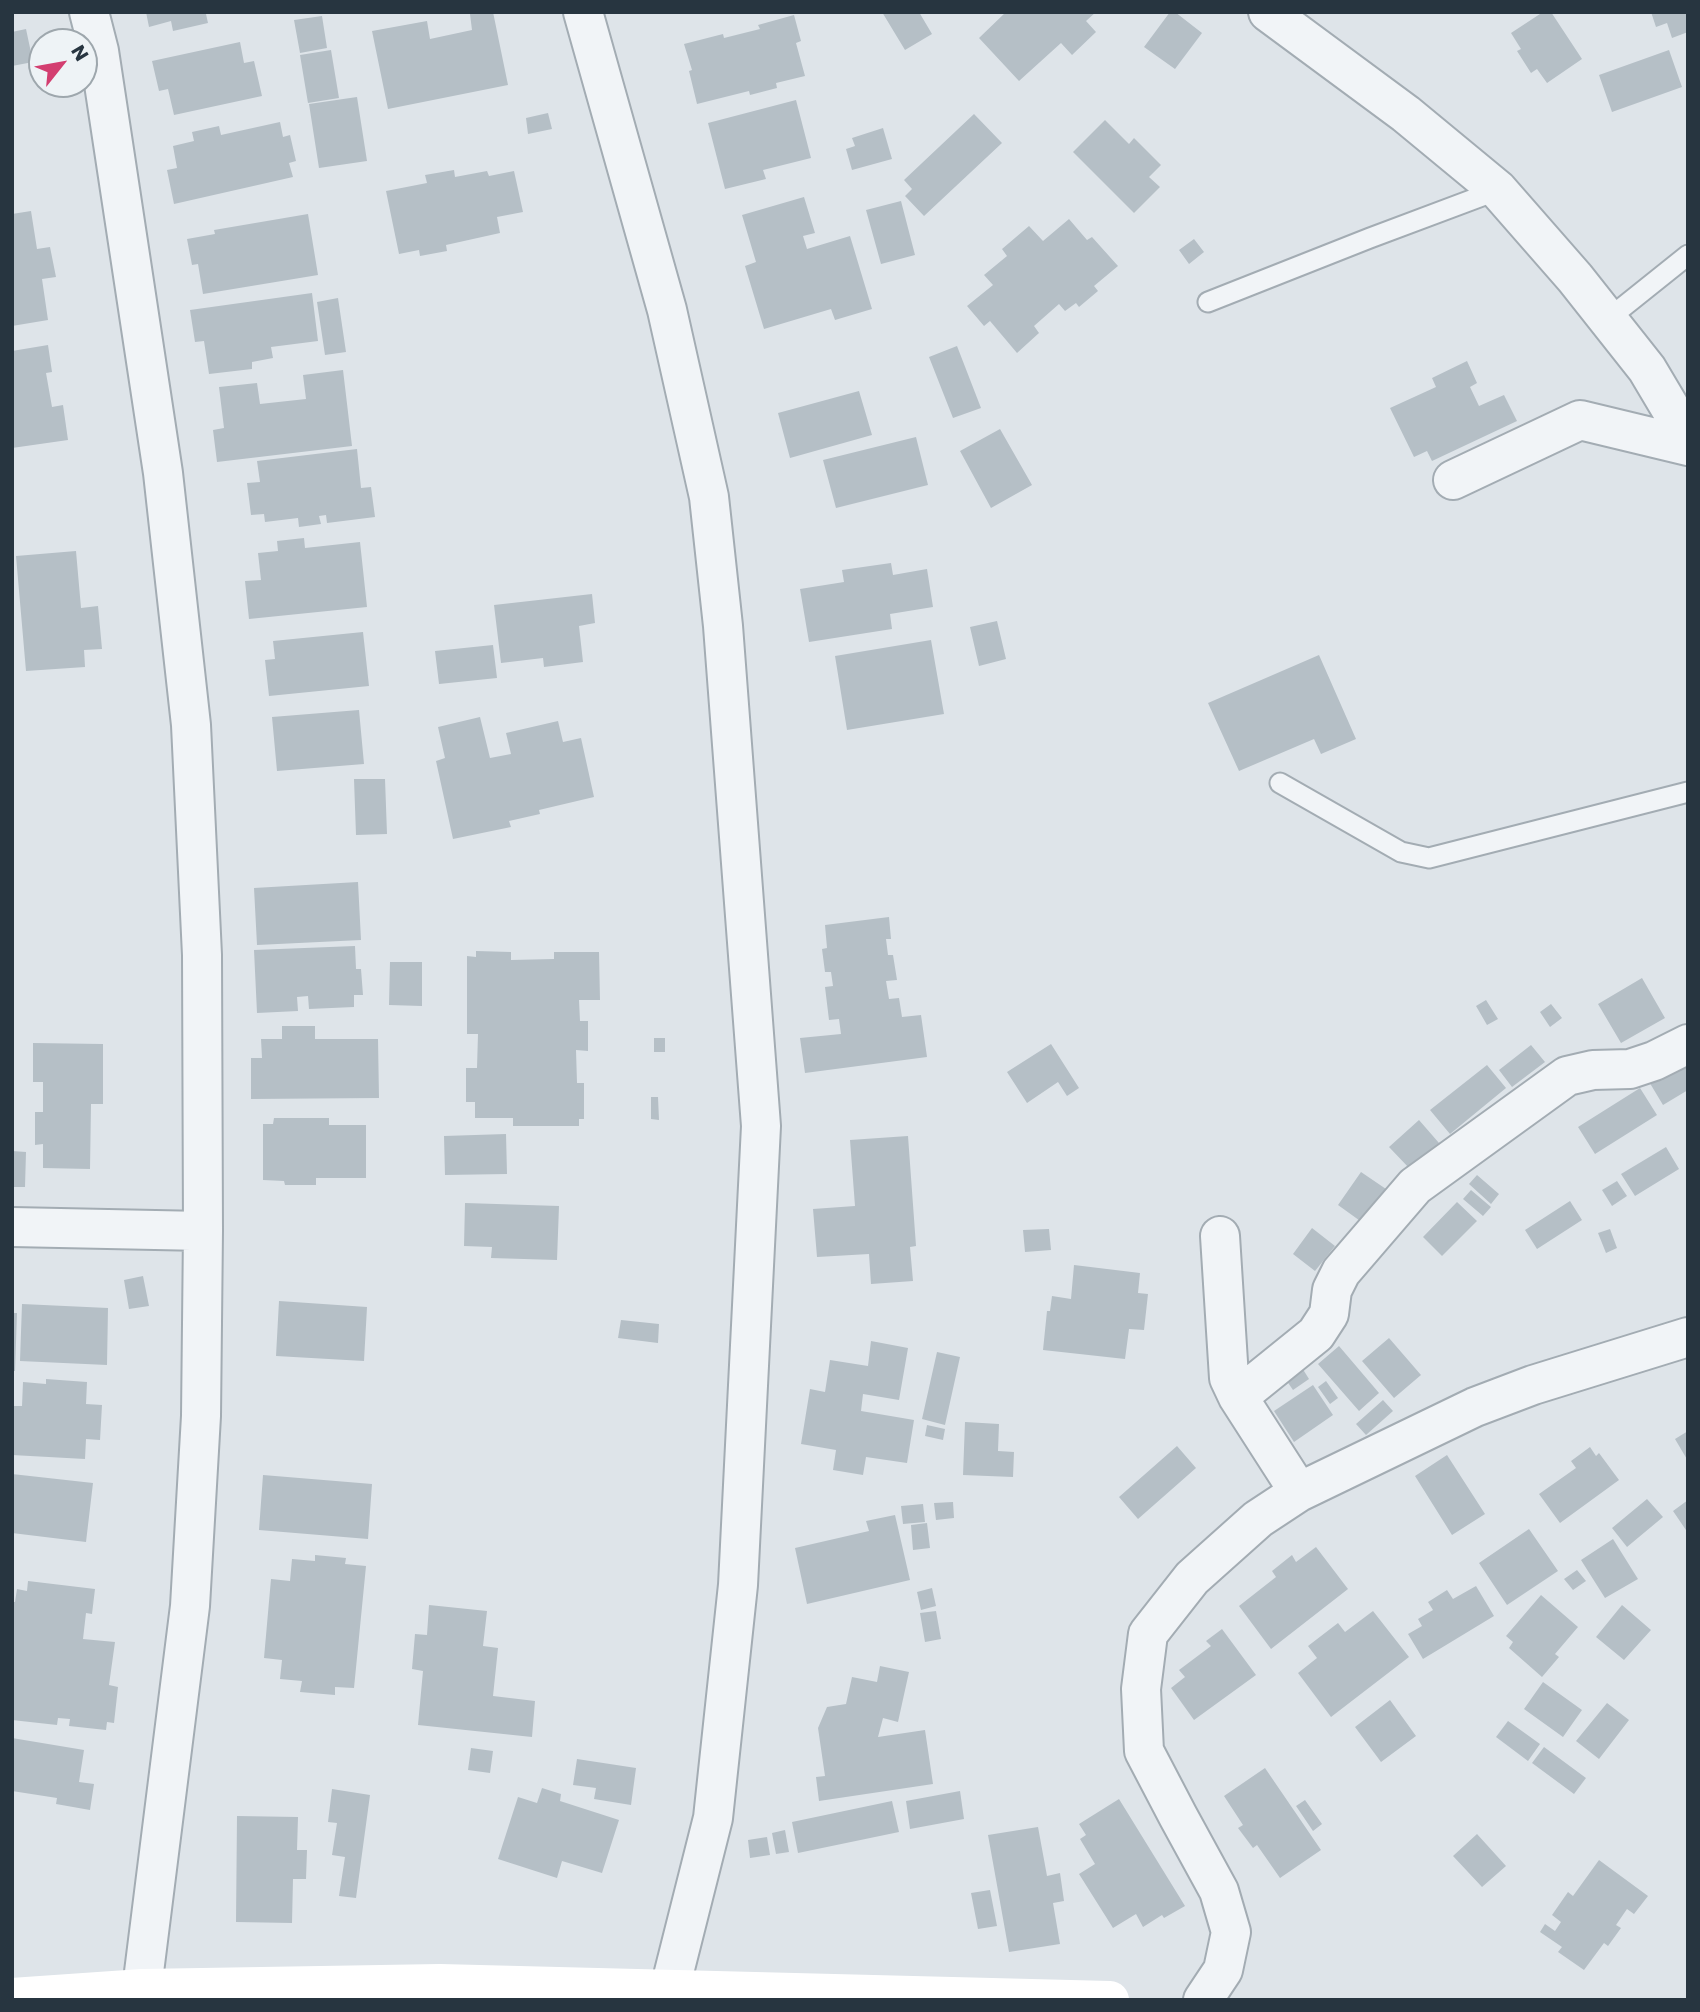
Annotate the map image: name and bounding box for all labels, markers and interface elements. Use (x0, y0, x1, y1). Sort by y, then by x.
north arrow (28, 28, 98, 98)
text: N (64, 40, 95, 66)

